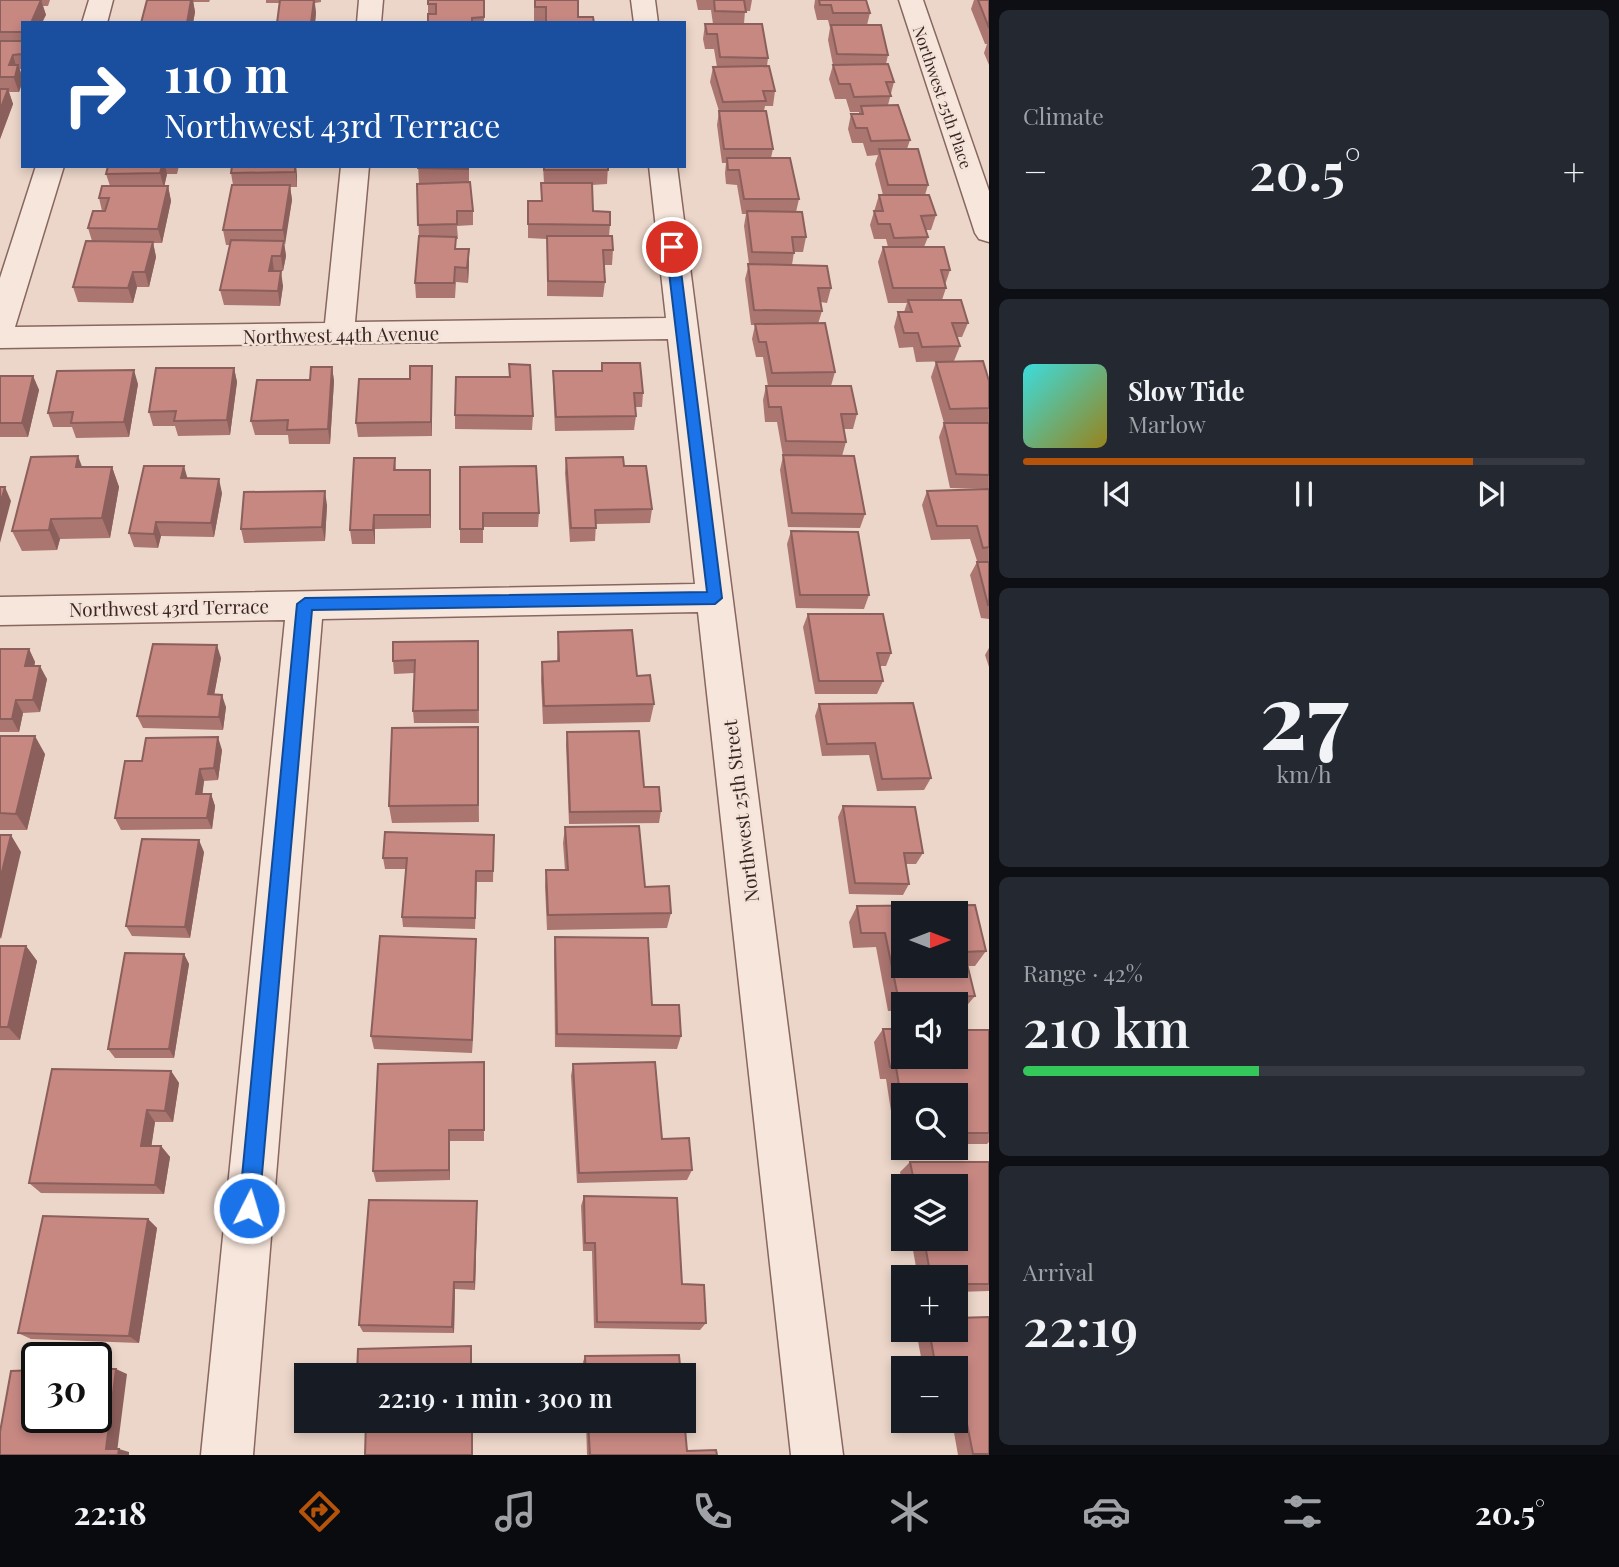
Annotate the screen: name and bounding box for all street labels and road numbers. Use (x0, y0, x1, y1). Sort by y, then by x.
street label: Northwest 25th Place (909, 23, 977, 171)
street label: Northwest 44th Avenue (243, 319, 439, 349)
street label: Northwest 43rd Terrace (69, 592, 269, 622)
street label: Northwest 25th Street (716, 718, 764, 904)

